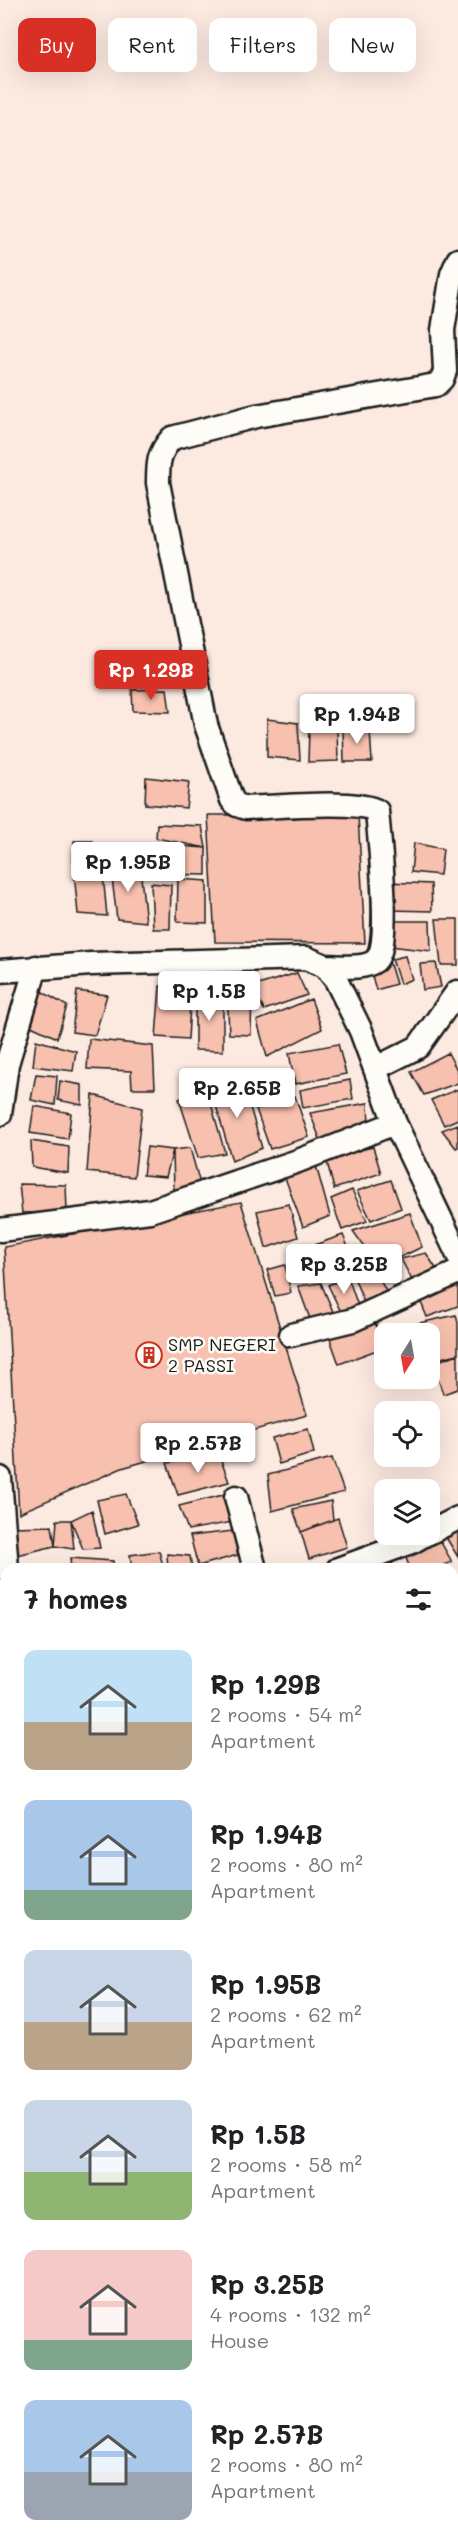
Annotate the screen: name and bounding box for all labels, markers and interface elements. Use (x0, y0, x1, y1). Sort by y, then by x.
chip: Buy (18, 18, 96, 72)
chip: Rent (108, 18, 197, 72)
chip: Filters (209, 18, 317, 72)
chip: New (329, 18, 416, 72)
pin: Rp 1.29B (89, 650, 213, 701)
text: Rp 1.29B (108, 656, 194, 682)
pin: Rp 1.94B (295, 694, 419, 745)
text: Rp 1.94B (314, 700, 400, 726)
pin: Rp 1.95B (66, 842, 190, 893)
text: Rp 1.95B (85, 848, 171, 874)
pin: Rp 1.5B (154, 971, 264, 1022)
text: Rp 1.5B (172, 977, 246, 1003)
pin: Rp 2.65B (175, 1068, 299, 1119)
text: Rp 2.65B (193, 1074, 281, 1100)
pin: Rp 3.25B (282, 1244, 406, 1295)
text: Rp 3.25B (300, 1250, 388, 1276)
north arrow (374, 1323, 440, 1389)
map controls (374, 1323, 440, 1545)
place label: SMP NEGERI 2 PASSI (168, 1332, 276, 1377)
building icon: SMP NEGERI 2 PASSI (134, 1340, 164, 1370)
button: locate (374, 1401, 440, 1467)
pin: Rp 2.57B (136, 1423, 260, 1474)
text: Rp 2.57B (154, 1429, 242, 1455)
button: layers (374, 1479, 440, 1545)
text: 7 homes (24, 1582, 128, 1616)
icon: filters (402, 1583, 435, 1616)
text: Rp 1.29B (210, 1667, 321, 1701)
icon: home (72, 1674, 144, 1746)
text: 2 rooms · 54 m² (210, 1701, 362, 1727)
text: Apartment (210, 1727, 316, 1753)
text: Rp 1.94B (210, 1817, 323, 1851)
icon: home (72, 1824, 144, 1896)
text: 2 rooms · 80 m² (210, 1851, 363, 1877)
text: Apartment (210, 1877, 316, 1903)
text: Rp 1.95B (210, 1967, 322, 2001)
icon: home (72, 1974, 144, 2046)
text: 2 rooms · 62 m² (210, 2001, 362, 2027)
text: Apartment (210, 2027, 316, 2053)
text: Rp 1.5B (210, 2117, 306, 2151)
icon: home (72, 2124, 144, 2196)
text: 2 rooms · 58 m² (210, 2151, 362, 2177)
text: Apartment (210, 2177, 316, 2203)
text: Rp 3.25B (210, 2267, 325, 2301)
icon: home (72, 2274, 144, 2346)
text: 4 rooms · 132 m² (210, 2301, 371, 2327)
text: House (210, 2327, 269, 2353)
text: Rp 2.57B (210, 2417, 323, 2451)
icon: home (72, 2424, 144, 2496)
text: 2 rooms · 80 m² (210, 2451, 363, 2477)
text: Apartment (210, 2477, 316, 2503)

